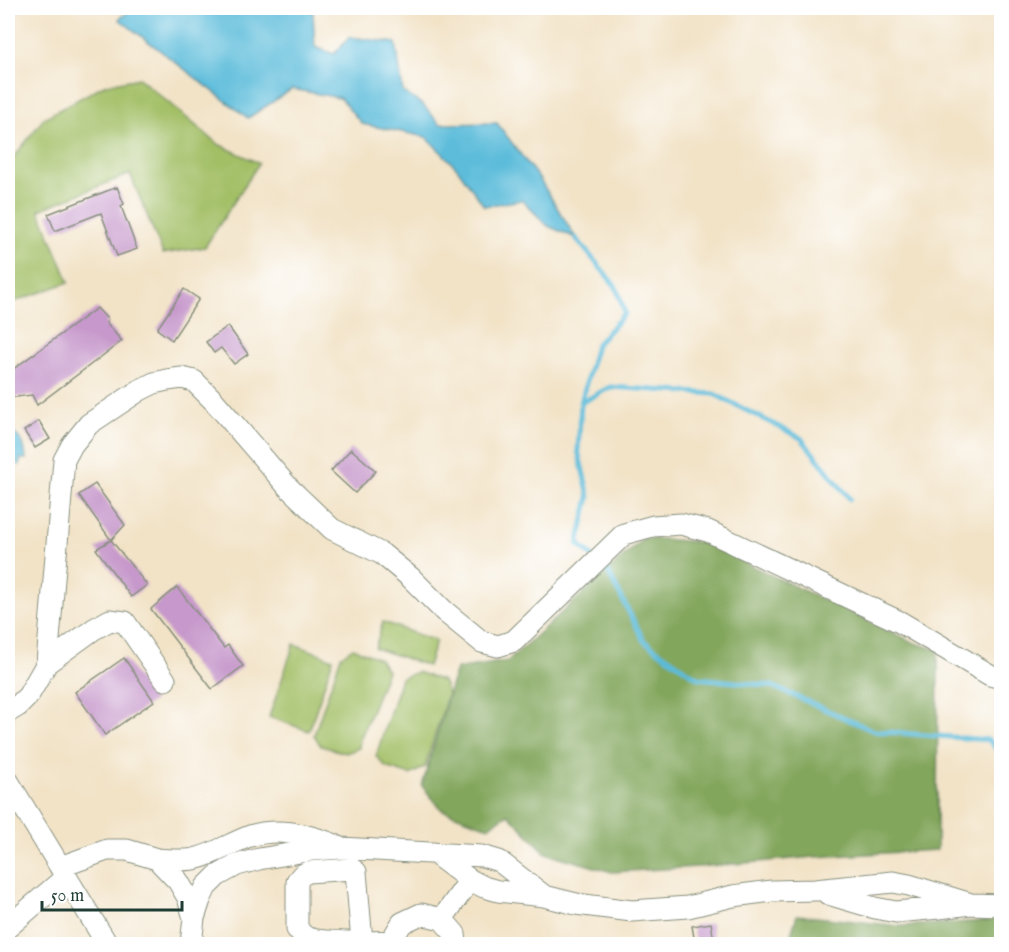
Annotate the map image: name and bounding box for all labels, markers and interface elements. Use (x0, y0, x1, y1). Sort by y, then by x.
scale bar (42, 874, 182, 912)
text: 50 m (51, 885, 84, 908)

